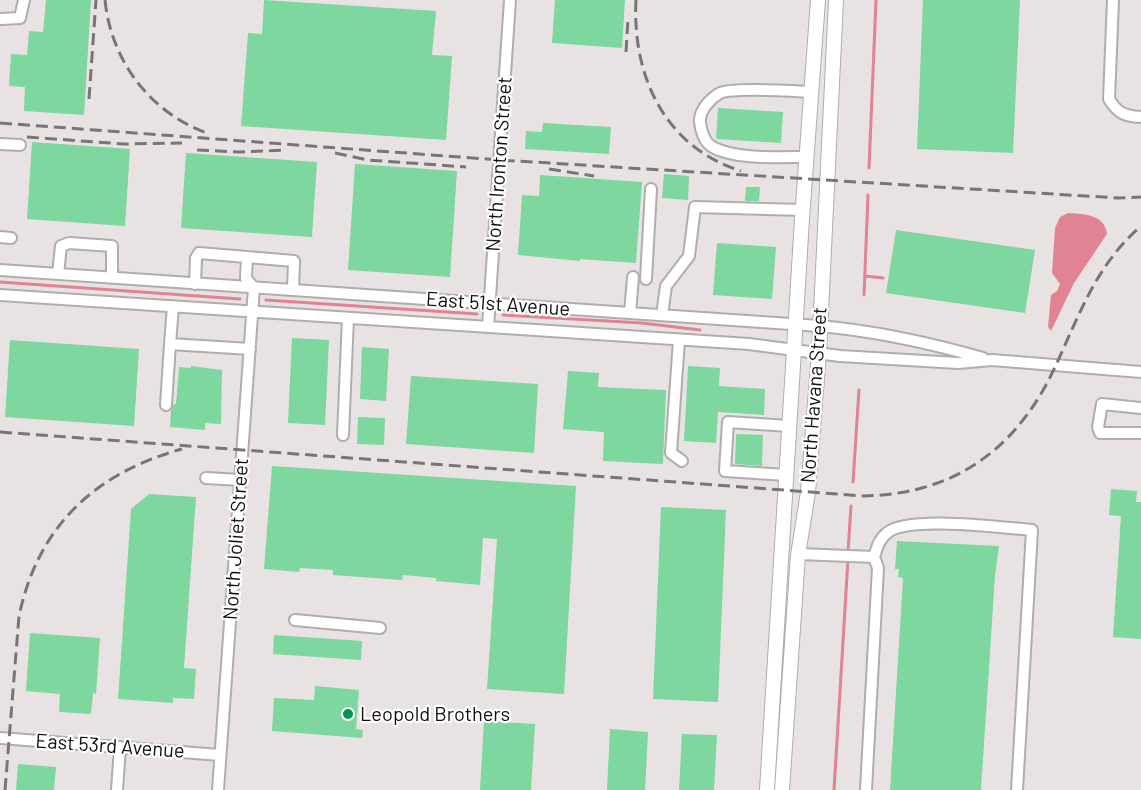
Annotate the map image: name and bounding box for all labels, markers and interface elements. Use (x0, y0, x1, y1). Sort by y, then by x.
street label: North Ironton Street (481, 76, 517, 252)
street label: East 51st Avenue (425, 287, 571, 321)
street label: North Havana Street (796, 306, 832, 484)
street label: North Joliet Street (218, 457, 254, 621)
place label: Leopold Brothers (360, 702, 510, 726)
marker: Leopold Brothers (341, 707, 355, 721)
street label: East 53rd Avenue (35, 729, 185, 763)

